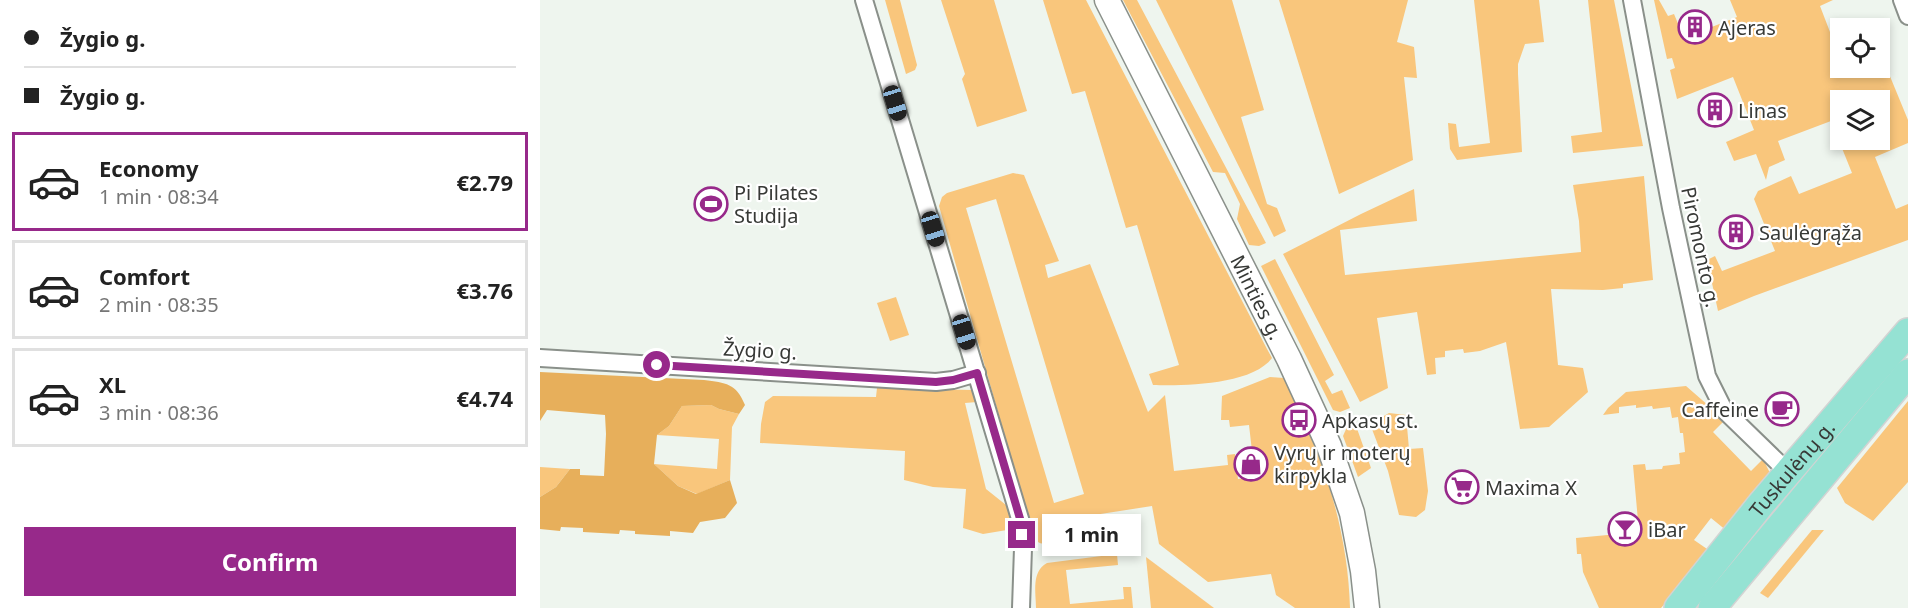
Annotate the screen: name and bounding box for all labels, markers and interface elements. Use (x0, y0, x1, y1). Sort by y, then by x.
building icon: Ajeras (1677, 9, 1713, 45)
place label: Ajeras (1718, 14, 1776, 41)
map controls (1830, 18, 1890, 150)
button: locate (1830, 18, 1890, 78)
text: Žygio g. (60, 23, 145, 53)
text: Žygio g. (60, 81, 145, 111)
car (881, 83, 909, 123)
button: layers (1830, 90, 1890, 150)
building icon: Linas (1697, 92, 1733, 128)
place label: Linas (1738, 97, 1787, 124)
text: Economy (99, 153, 198, 183)
icon: car (27, 155, 81, 209)
text: €2.79 (456, 167, 513, 197)
place label: Pi Pilates Studija (734, 179, 818, 229)
text: 1 min · 08:34 (99, 183, 219, 210)
street label: Piromonto g. (1675, 184, 1727, 310)
sports icon: Pi Pilates Studija (693, 186, 729, 222)
car (919, 209, 947, 249)
building icon: Saulėgrąža (1718, 214, 1754, 250)
place label: Saulėgrąža (1759, 219, 1862, 246)
street label: Minties g. (1225, 250, 1290, 344)
text: Comfort (99, 261, 190, 291)
icon: car (27, 263, 81, 317)
text: €3.76 (456, 275, 513, 305)
text: 2 min · 08:35 (99, 291, 219, 318)
car (950, 312, 978, 352)
street label: Žygio g. (722, 335, 798, 365)
route start (643, 351, 670, 378)
text: XL (99, 369, 126, 399)
icon: car (27, 371, 81, 425)
text: €4.74 (456, 383, 513, 413)
cafe icon: Caffeine (1764, 391, 1800, 427)
place label: Caffeine (1681, 396, 1759, 423)
text: 3 min · 08:36 (99, 399, 219, 426)
bus stop icon: Apkasų st. (1281, 402, 1317, 438)
place label: Apkasų st. (1322, 407, 1418, 434)
street label: Tuskulėnų g. (1743, 414, 1840, 522)
place label: Vyrų ir moterų kirpykla (1274, 439, 1411, 489)
shop icon: Vyrų ir moterų kirpykla (1233, 446, 1269, 482)
supermarket icon: Maxima X (1444, 469, 1480, 505)
place label: Maxima X (1485, 474, 1577, 501)
bar icon: iBar (1607, 511, 1643, 547)
callout: 1 min (1043, 514, 1142, 556)
place label: iBar (1648, 516, 1686, 543)
route end (1008, 521, 1035, 548)
text: 1 min (1064, 521, 1119, 548)
button: Confirm (24, 527, 516, 596)

